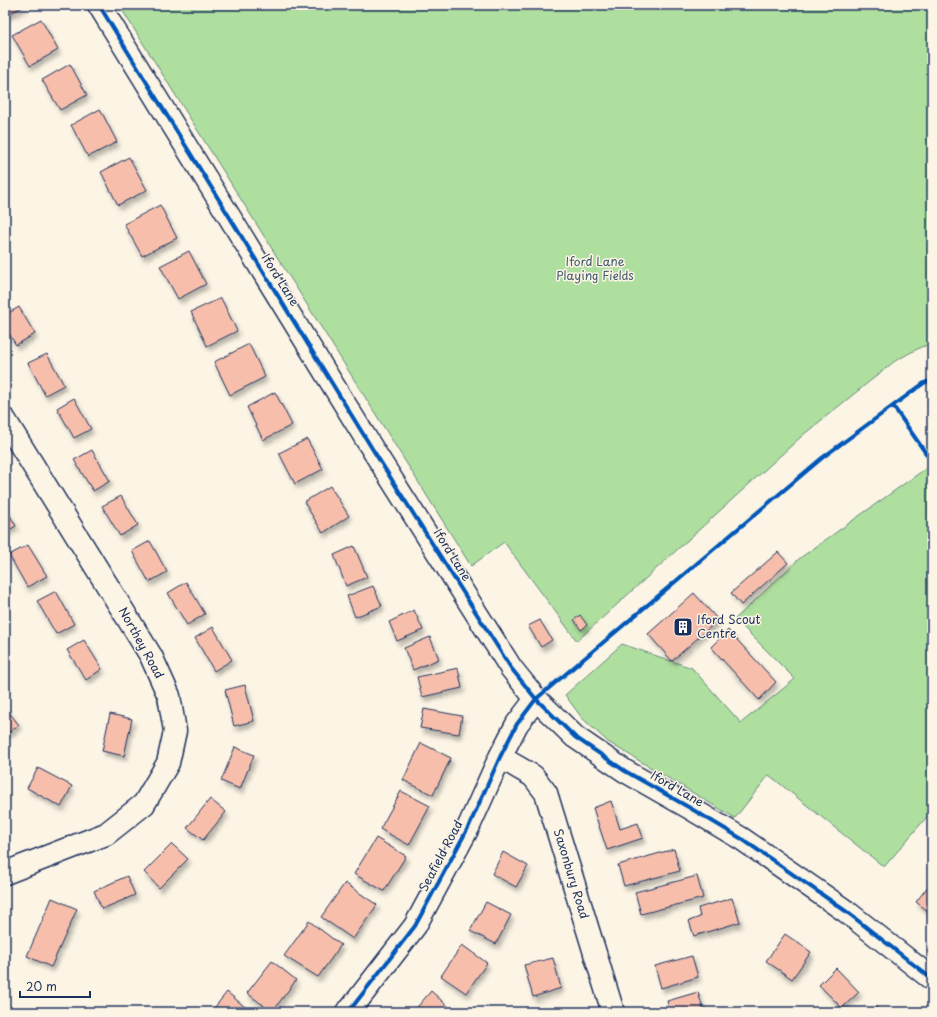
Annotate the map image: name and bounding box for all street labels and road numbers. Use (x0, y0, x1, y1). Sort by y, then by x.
street label: Iford Lane (258, 250, 304, 309)
street label: Iford Lane (430, 525, 476, 584)
street label: Northey Road (115, 603, 169, 682)
street label: Iford Lane (647, 766, 708, 811)
street label: Seafield Road (414, 817, 466, 894)
street label: Saxonbury Road (550, 826, 594, 921)

